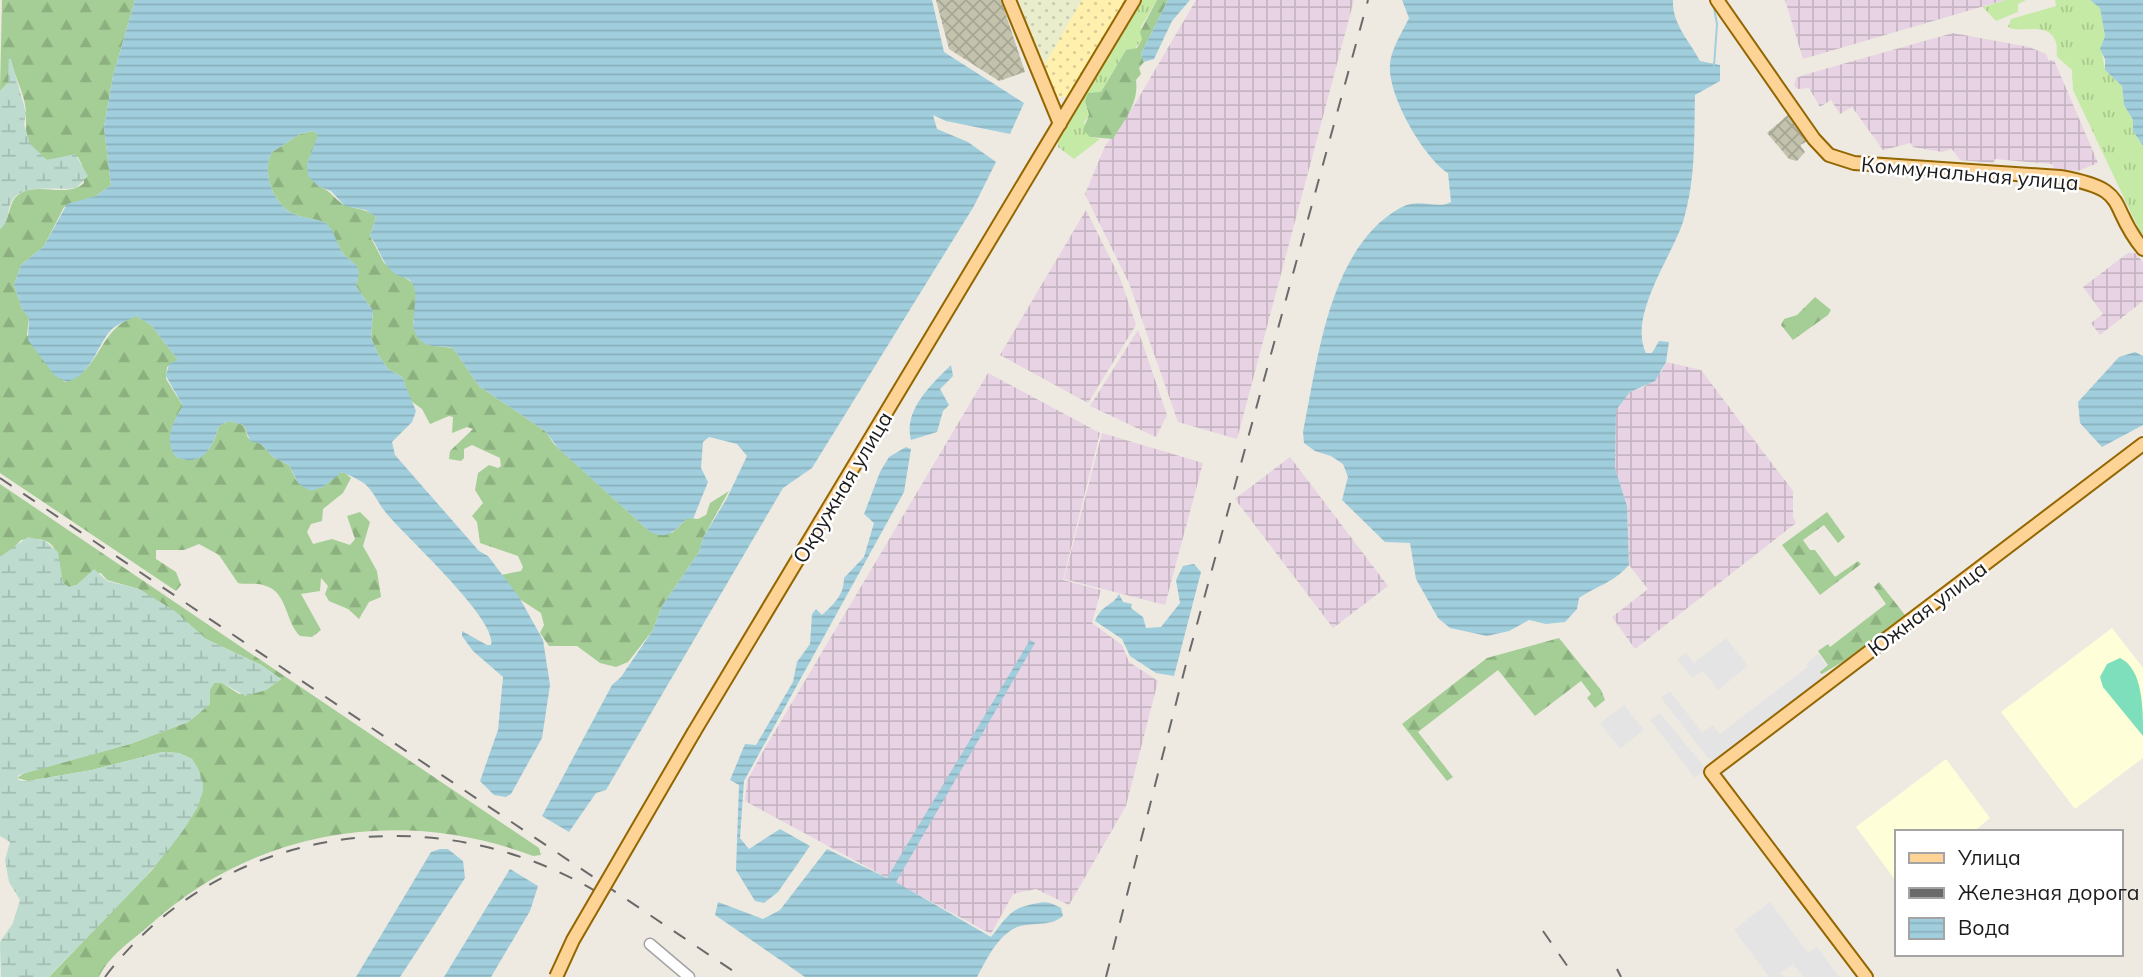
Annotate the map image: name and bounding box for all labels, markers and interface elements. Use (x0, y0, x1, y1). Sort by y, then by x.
street label: Коммунальная улица (1860, 151, 2080, 195)
street label: Окружная улица (787, 407, 897, 567)
street label: Южная улица (1862, 555, 1992, 661)
legend (1895, 830, 2122, 956)
text: Улица (1957, 844, 2021, 870)
text: Железная дорога (1958, 879, 2140, 905)
text: Вода (1958, 914, 2010, 940)

